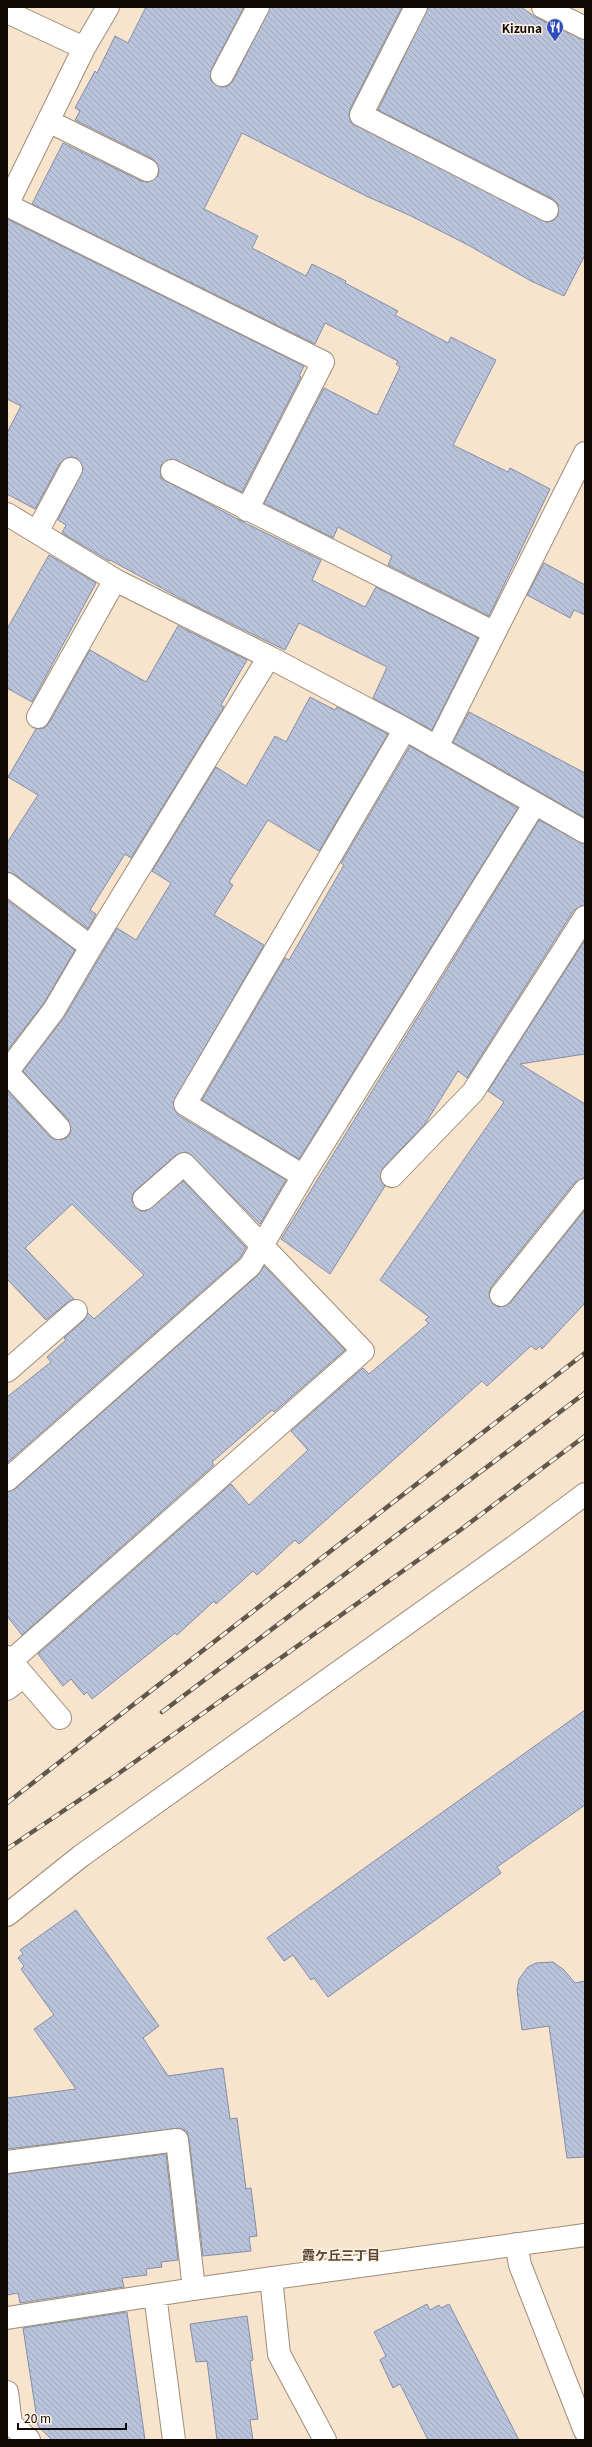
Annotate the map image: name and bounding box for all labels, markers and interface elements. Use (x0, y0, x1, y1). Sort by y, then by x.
restaurant icon: Kizuna (545, 17, 565, 42)
place label: Kizuna (502, 19, 542, 36)
district label: 霞ケ丘三丁目 (302, 2245, 380, 2264)
scale bar (18, 2405, 126, 2431)
text: 20 m (24, 2409, 51, 2426)

